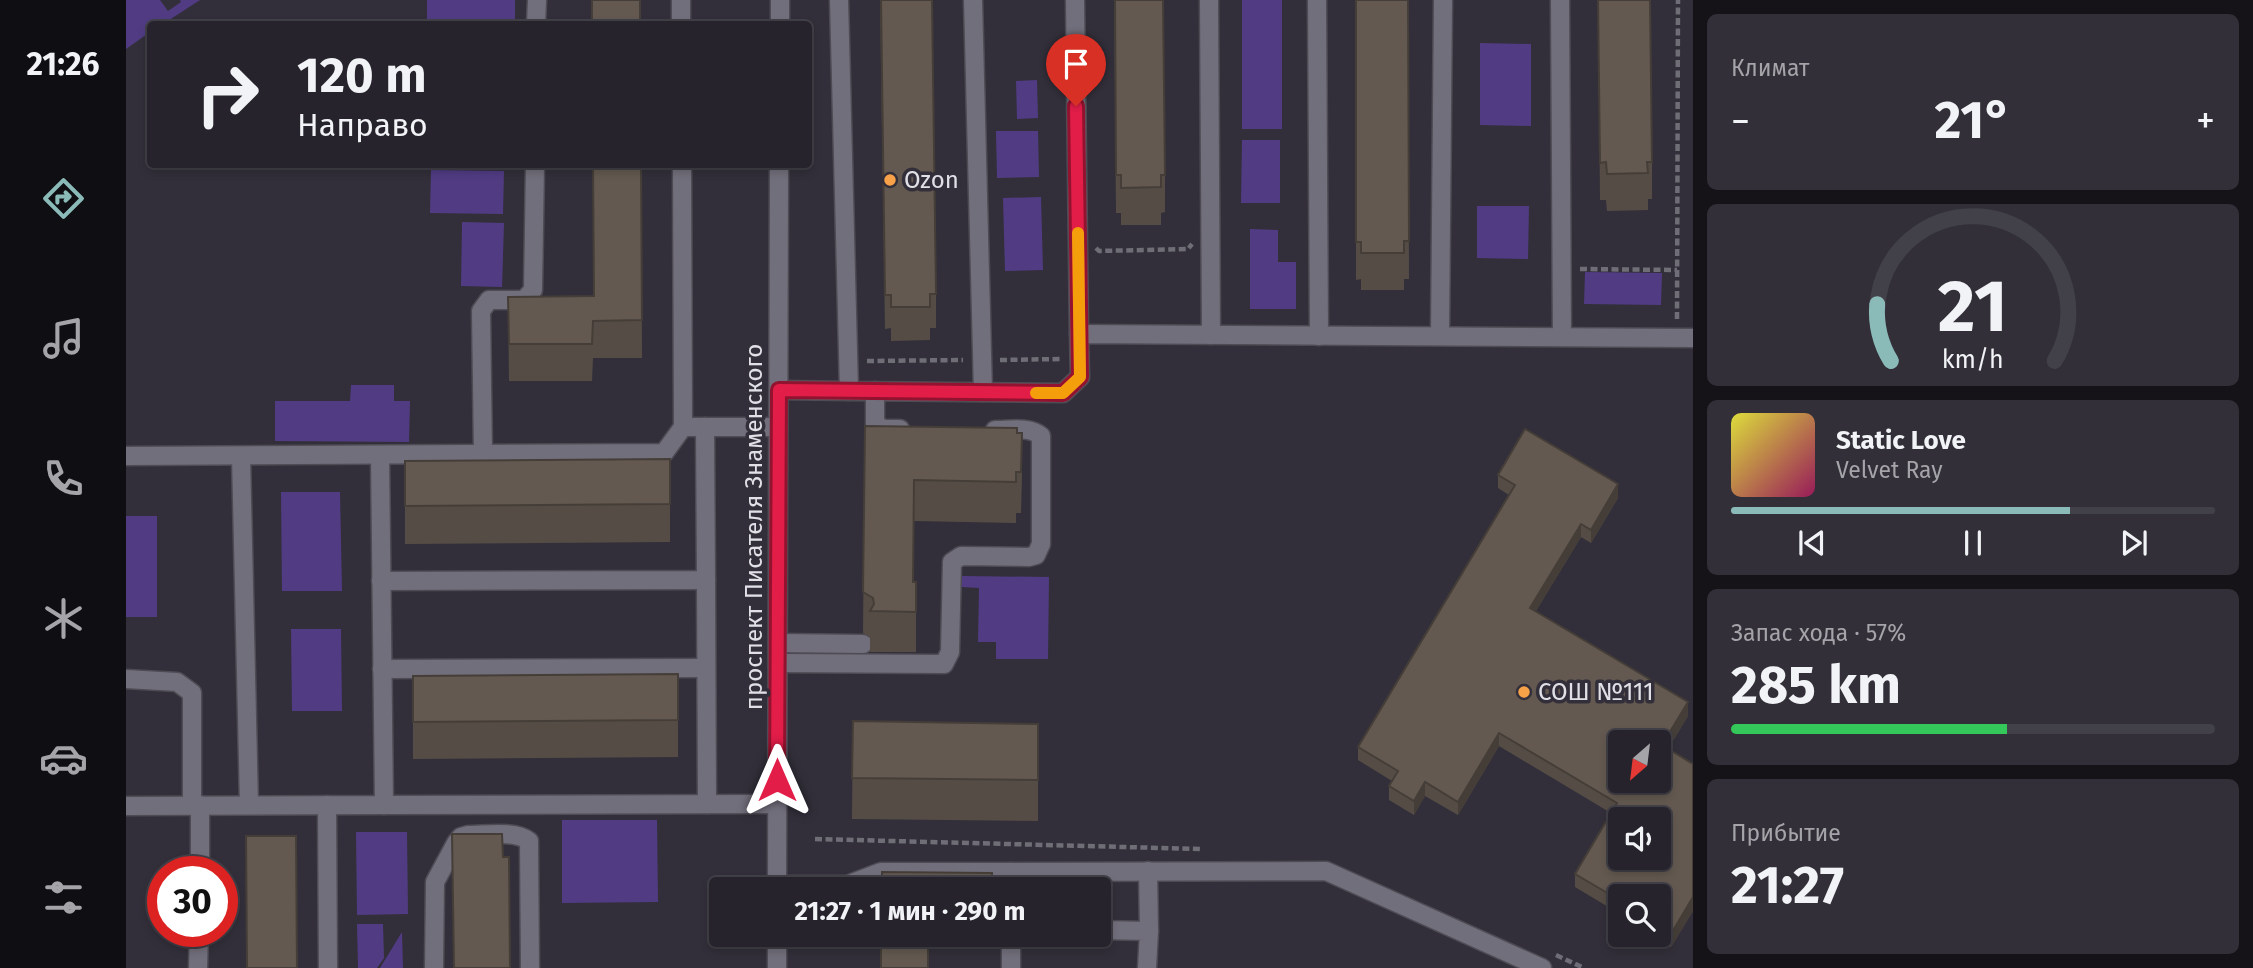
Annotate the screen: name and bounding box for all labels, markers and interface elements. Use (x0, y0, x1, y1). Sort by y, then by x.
pin (1046, 34, 1106, 106)
text: 21:26 (27, 45, 99, 83)
icon: arrive (1057, 45, 1095, 83)
text: 120 m (297, 46, 427, 105)
icon: right (182, 49, 273, 140)
text: Климат (1731, 54, 1809, 82)
text: 21° (1935, 89, 2012, 152)
text: − (1731, 98, 1750, 144)
text: + (2196, 98, 2215, 144)
text: Направо (297, 106, 428, 144)
place label: Ozon (904, 166, 959, 194)
marker: Ozon (882, 172, 898, 188)
icon: directions (39, 174, 88, 223)
text: 21 (1938, 263, 2008, 350)
icon: music (39, 314, 88, 363)
street label: проспект Писателя Знаменского (740, 344, 768, 710)
text: km/h (1942, 344, 2004, 374)
text: Static Love (1836, 425, 1966, 456)
icon: phone (39, 454, 88, 503)
text: Velvet Ray (1836, 456, 1943, 484)
icon: previous (1793, 524, 1831, 562)
icon: pause (1954, 524, 1992, 562)
icon: next (2115, 524, 2153, 562)
icon: climate (39, 594, 88, 643)
text: Запас хода · 57% (1731, 619, 1906, 647)
text: 285 km (1731, 654, 1901, 717)
place label: СОШ №111 (1538, 678, 1654, 706)
marker: СОШ №111 (1516, 684, 1532, 700)
north arrow (1608, 730, 1671, 793)
map controls (1608, 730, 1671, 947)
icon: car (39, 734, 88, 783)
position arrow (740, 743, 814, 817)
button: sound (1608, 807, 1671, 870)
text: Прибытие (1731, 819, 1841, 847)
text: 21:27 (1731, 854, 1844, 917)
speed limit sign: 30 (147, 856, 238, 947)
icon: filters (39, 873, 88, 922)
button: search (1608, 884, 1671, 947)
text: 21:27 · 1 мин · 290 m (794, 896, 1026, 927)

